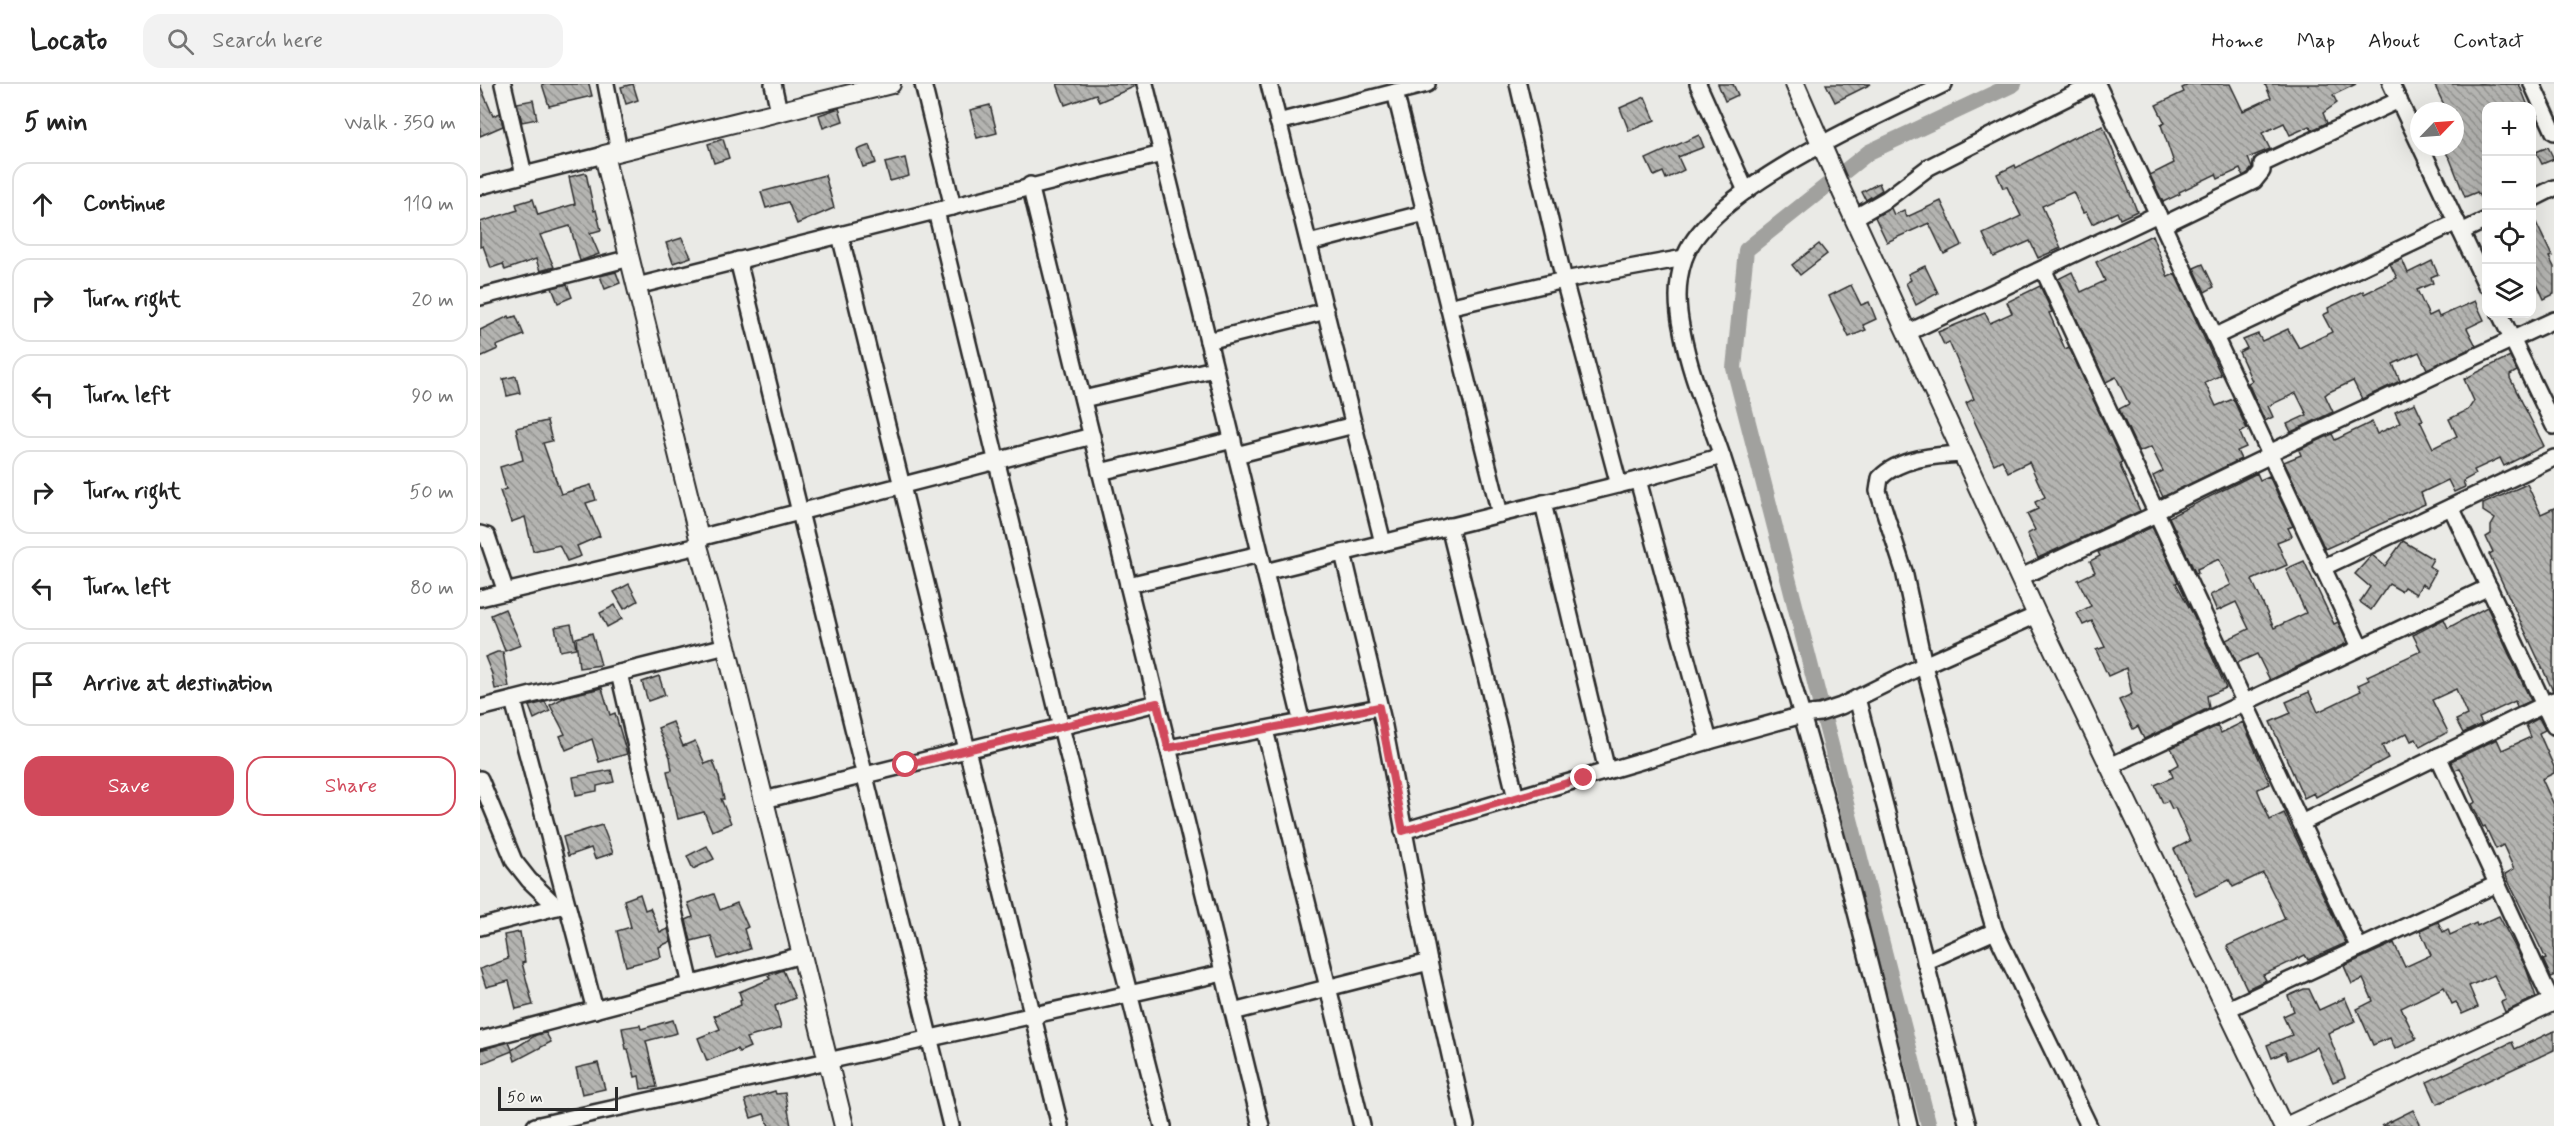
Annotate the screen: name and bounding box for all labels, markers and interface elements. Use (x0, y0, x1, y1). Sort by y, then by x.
search box (143, 14, 563, 68)
text: Locato (30, 23, 107, 60)
icon: search (164, 25, 197, 58)
text: Search here (212, 27, 323, 55)
text: Home (2212, 27, 2264, 55)
text: Map (2297, 27, 2335, 55)
text: About (2368, 27, 2420, 55)
text: Contact (2453, 27, 2524, 55)
north arrow (2410, 102, 2464, 156)
map controls (2482, 102, 2536, 318)
button: + (2482, 102, 2536, 156)
text: 5 min (24, 106, 88, 140)
text: Walk · 350 m (344, 110, 456, 137)
button: − (2482, 156, 2536, 210)
icon: ahead (26, 188, 59, 221)
text: Continue (83, 190, 165, 218)
text: 110 m (403, 191, 454, 218)
button: locate (2482, 210, 2536, 264)
button: layers (2482, 264, 2536, 318)
icon: right (26, 284, 59, 317)
text: Turn right (83, 286, 181, 314)
text: 20 m (411, 287, 454, 314)
icon: left (26, 380, 59, 413)
text: Turn left (83, 382, 171, 410)
text: 90 m (411, 383, 454, 410)
icon: right (26, 476, 59, 509)
text: Turn right (83, 478, 181, 506)
text: 50 m (409, 479, 454, 506)
icon: left (26, 572, 59, 605)
text: Turn left (83, 574, 171, 602)
text: 80 m (410, 575, 454, 602)
icon: arrive (26, 668, 59, 701)
text: Arrive at destination (83, 670, 273, 698)
route start (892, 751, 918, 777)
button: Save (24, 756, 234, 816)
button: Share (246, 756, 456, 816)
route end (1570, 764, 1596, 790)
scale bar (498, 1084, 618, 1112)
text: 50 m (507, 1087, 543, 1108)

